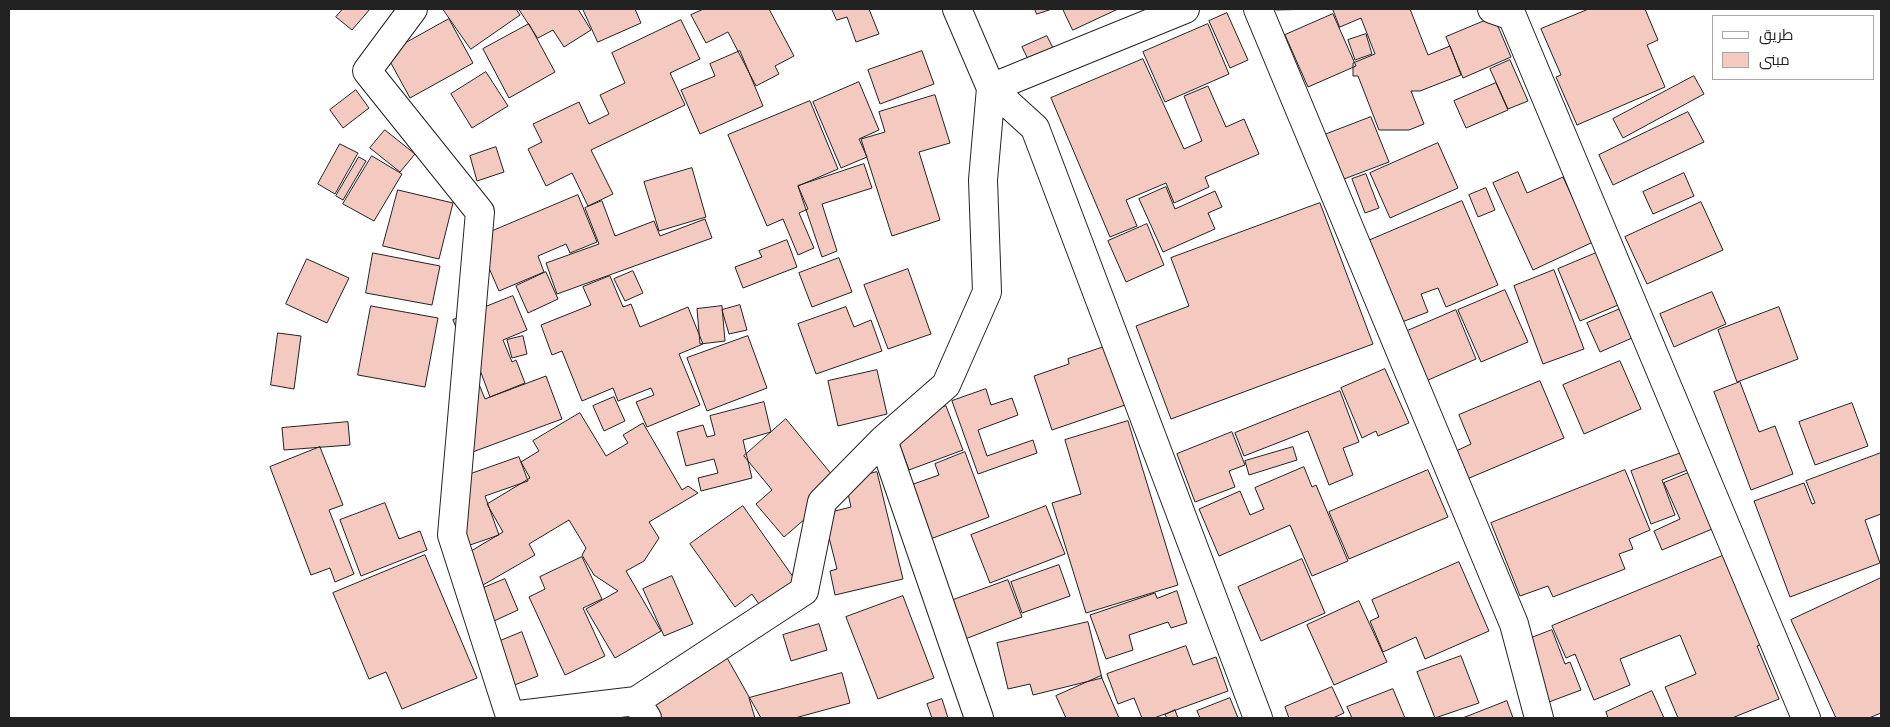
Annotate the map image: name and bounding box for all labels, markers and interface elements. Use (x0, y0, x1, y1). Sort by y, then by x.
legend (1712, 15, 1875, 80)
text: طريق (1759, 25, 1793, 44)
text: مبنى (1759, 50, 1790, 69)

